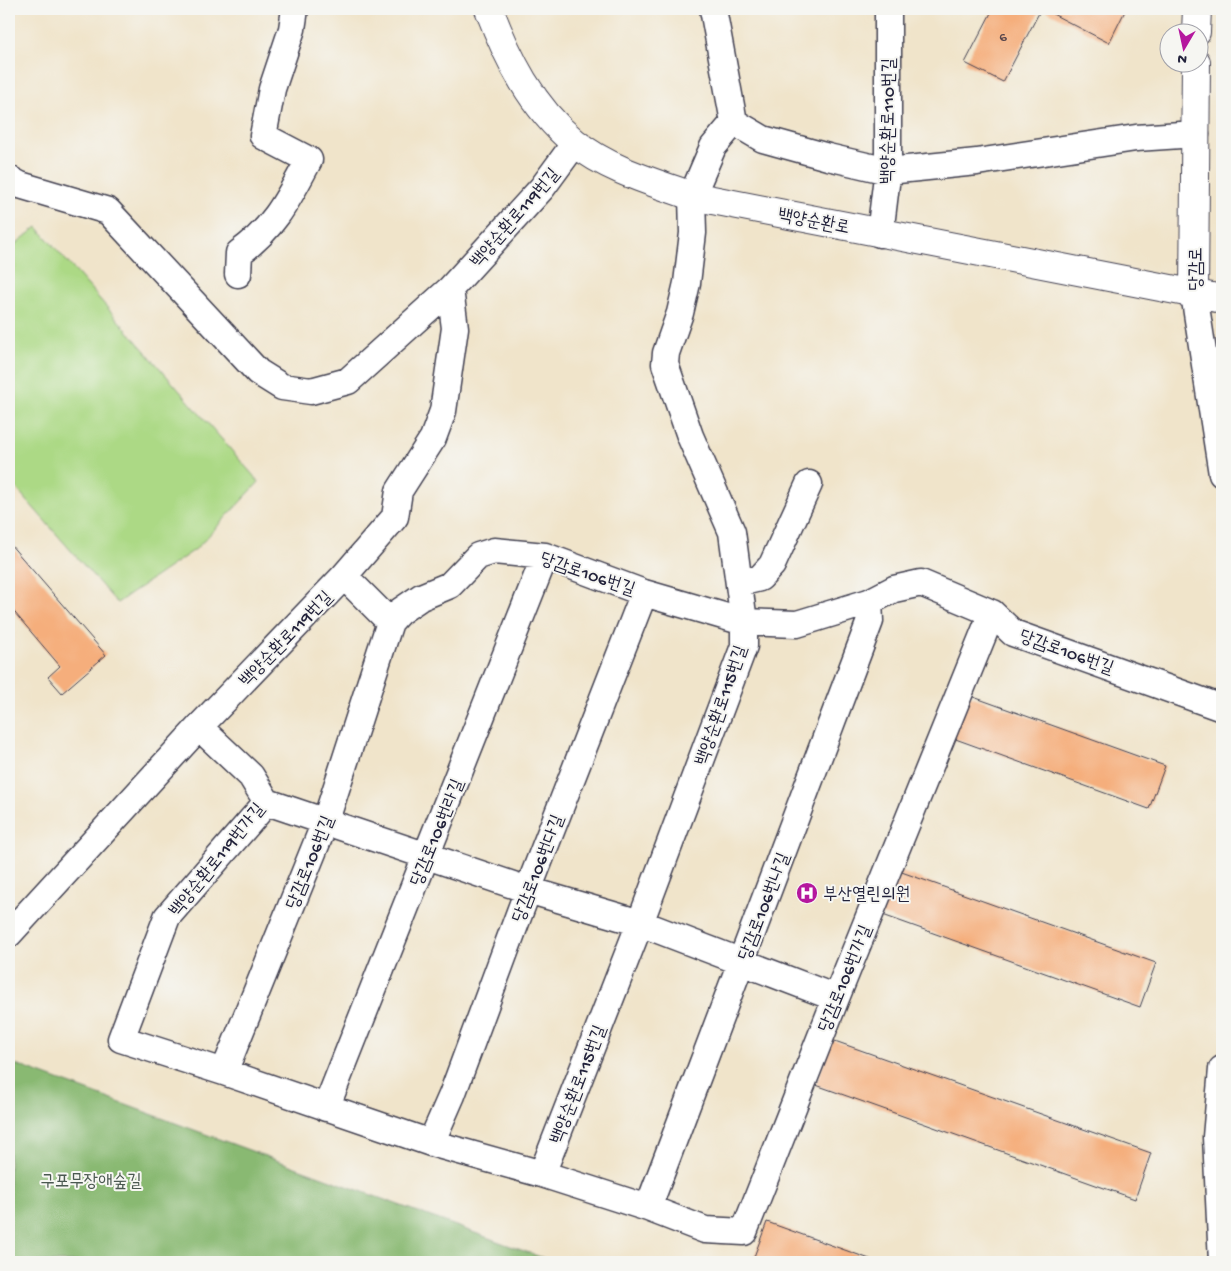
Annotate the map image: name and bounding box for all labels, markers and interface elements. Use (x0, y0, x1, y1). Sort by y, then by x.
north arrow (1158, 22, 1208, 72)
house number: 6 (999, 29, 1007, 47)
text: N (1177, 49, 1188, 67)
street label: 백양순환로110번길 (878, 57, 901, 184)
street label: 백양순환로119번길 (467, 164, 565, 273)
street label: 백양순환로 (776, 205, 851, 240)
street label: 당감로 (1187, 247, 1208, 291)
street label: 당감로106번길 (537, 549, 638, 602)
street label: 백양순환로119번길 (236, 587, 338, 692)
street label: 당감로106번길 (1016, 627, 1117, 680)
street label: 백양순환로115번길 (692, 643, 753, 769)
street label: 당감로106번라길 (407, 776, 470, 890)
street label: 백양순환로119번가길 (166, 799, 270, 921)
street label: 당감로106번다길 (509, 812, 570, 926)
street label: 당감로106번길 (283, 813, 340, 913)
street label: 당감로106번나길 (735, 850, 796, 964)
hospital icon: 부산열린의원 (795, 881, 819, 905)
place label: 부산열린의원 (823, 885, 910, 906)
street label: 당감로106번가길 (815, 922, 878, 1036)
street label: 백양순환로115번길 (547, 1022, 612, 1147)
park label: 구포무장애숲길 (40, 1172, 142, 1193)

